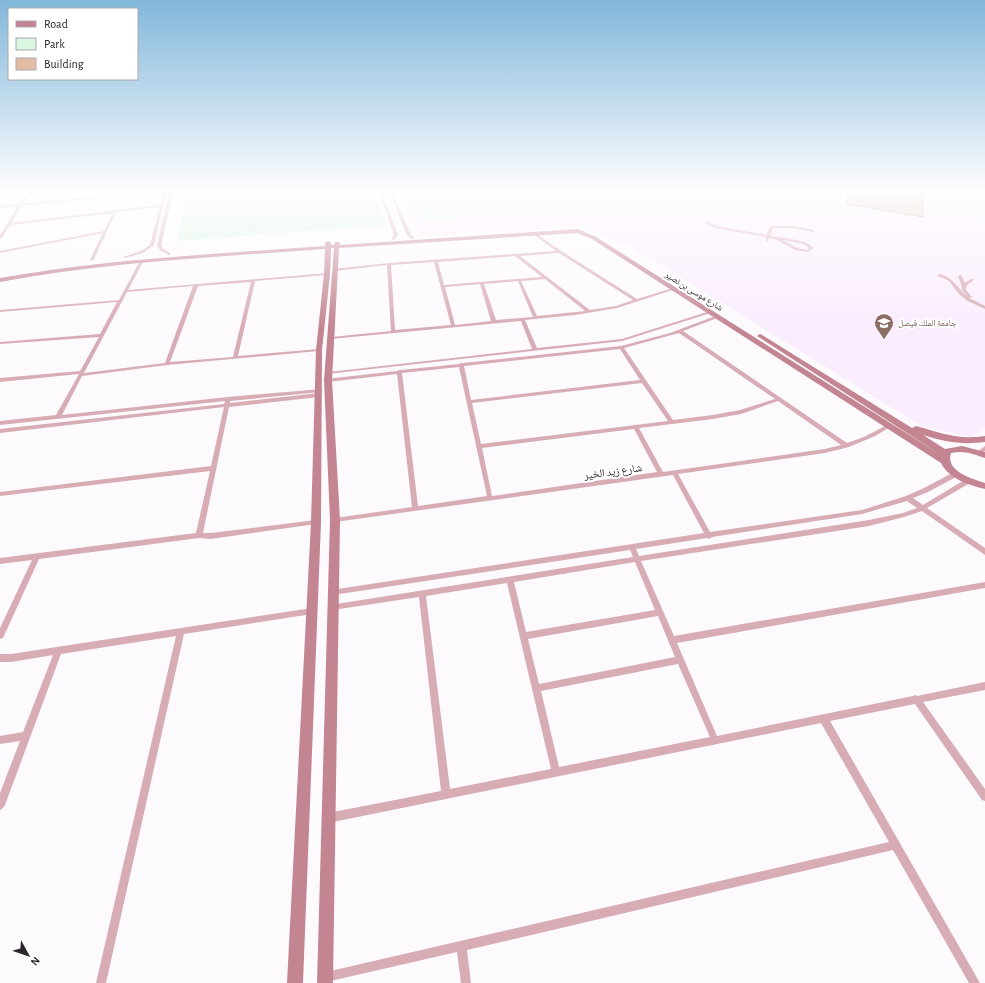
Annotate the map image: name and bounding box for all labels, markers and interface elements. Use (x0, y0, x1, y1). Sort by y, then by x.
legend (8, 8, 138, 80)
text: Road (44, 18, 68, 30)
text: Park (44, 38, 65, 50)
text: Building (44, 58, 84, 70)
street label: شارع موسى بن نصير (662, 270, 724, 314)
school or university icon: جامعة الملك فيصل (873, 312, 895, 340)
place label: جامعة الملك فيصل (898, 319, 957, 328)
street label: شارع زيد الخير (582, 462, 643, 482)
north arrow (8, 935, 48, 975)
text: N (29, 955, 42, 968)

